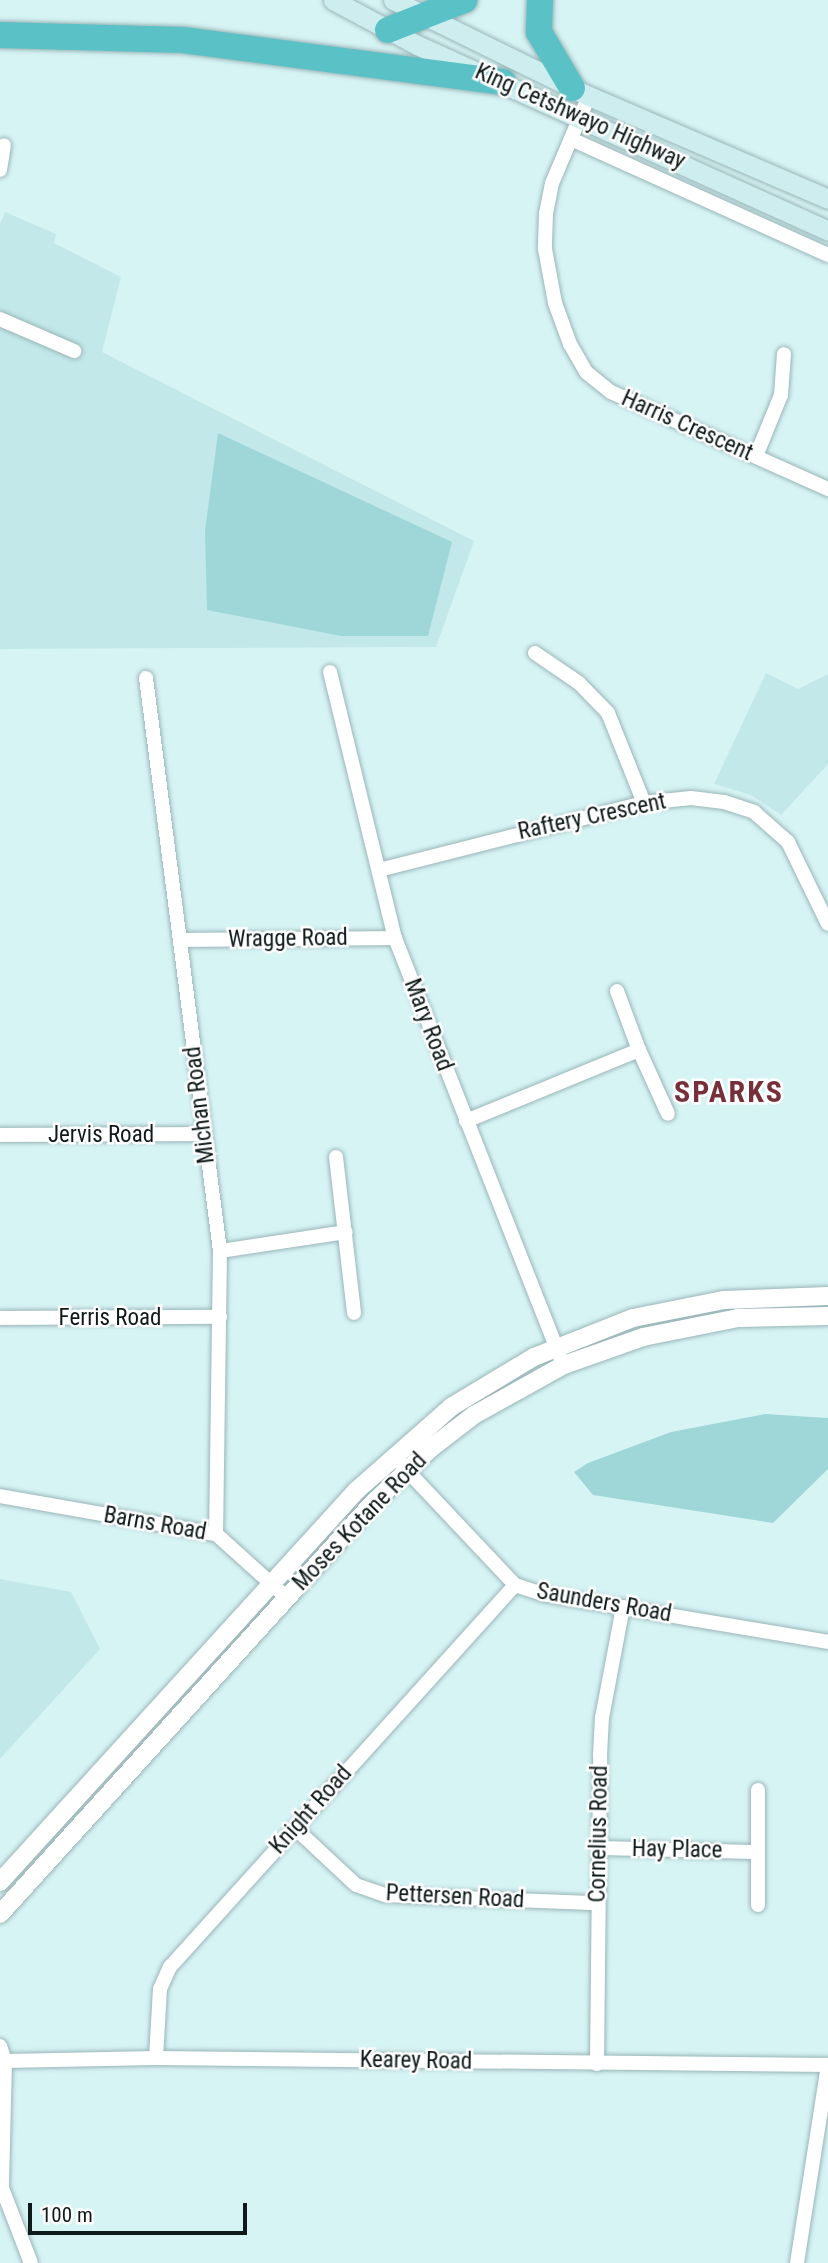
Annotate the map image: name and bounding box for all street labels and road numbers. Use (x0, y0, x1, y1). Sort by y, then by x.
street label: King Cetshwayo Highway (471, 58, 689, 176)
street label: Harris Crescent (617, 385, 757, 467)
street label: Raftery Crescent (515, 788, 669, 846)
street label: Wragge Road (228, 924, 348, 954)
street label: Mary Road (398, 975, 458, 1075)
street label: Michan Road (179, 1045, 221, 1165)
street label: Jervis Road (48, 1121, 154, 1149)
street label: Ferris Road (59, 1304, 161, 1332)
street label: Moses Kotane Road (287, 1447, 433, 1597)
street label: Barns Road (102, 1501, 208, 1547)
street label: Saunders Road (534, 1578, 674, 1628)
street label: Knight Road (264, 1760, 358, 1860)
street label: Cornelius Road (584, 1765, 614, 1903)
street label: Hay Place (632, 1835, 722, 1865)
street label: Pettersen Road (385, 1880, 525, 1914)
street label: Kearey Road (360, 2046, 472, 2076)

